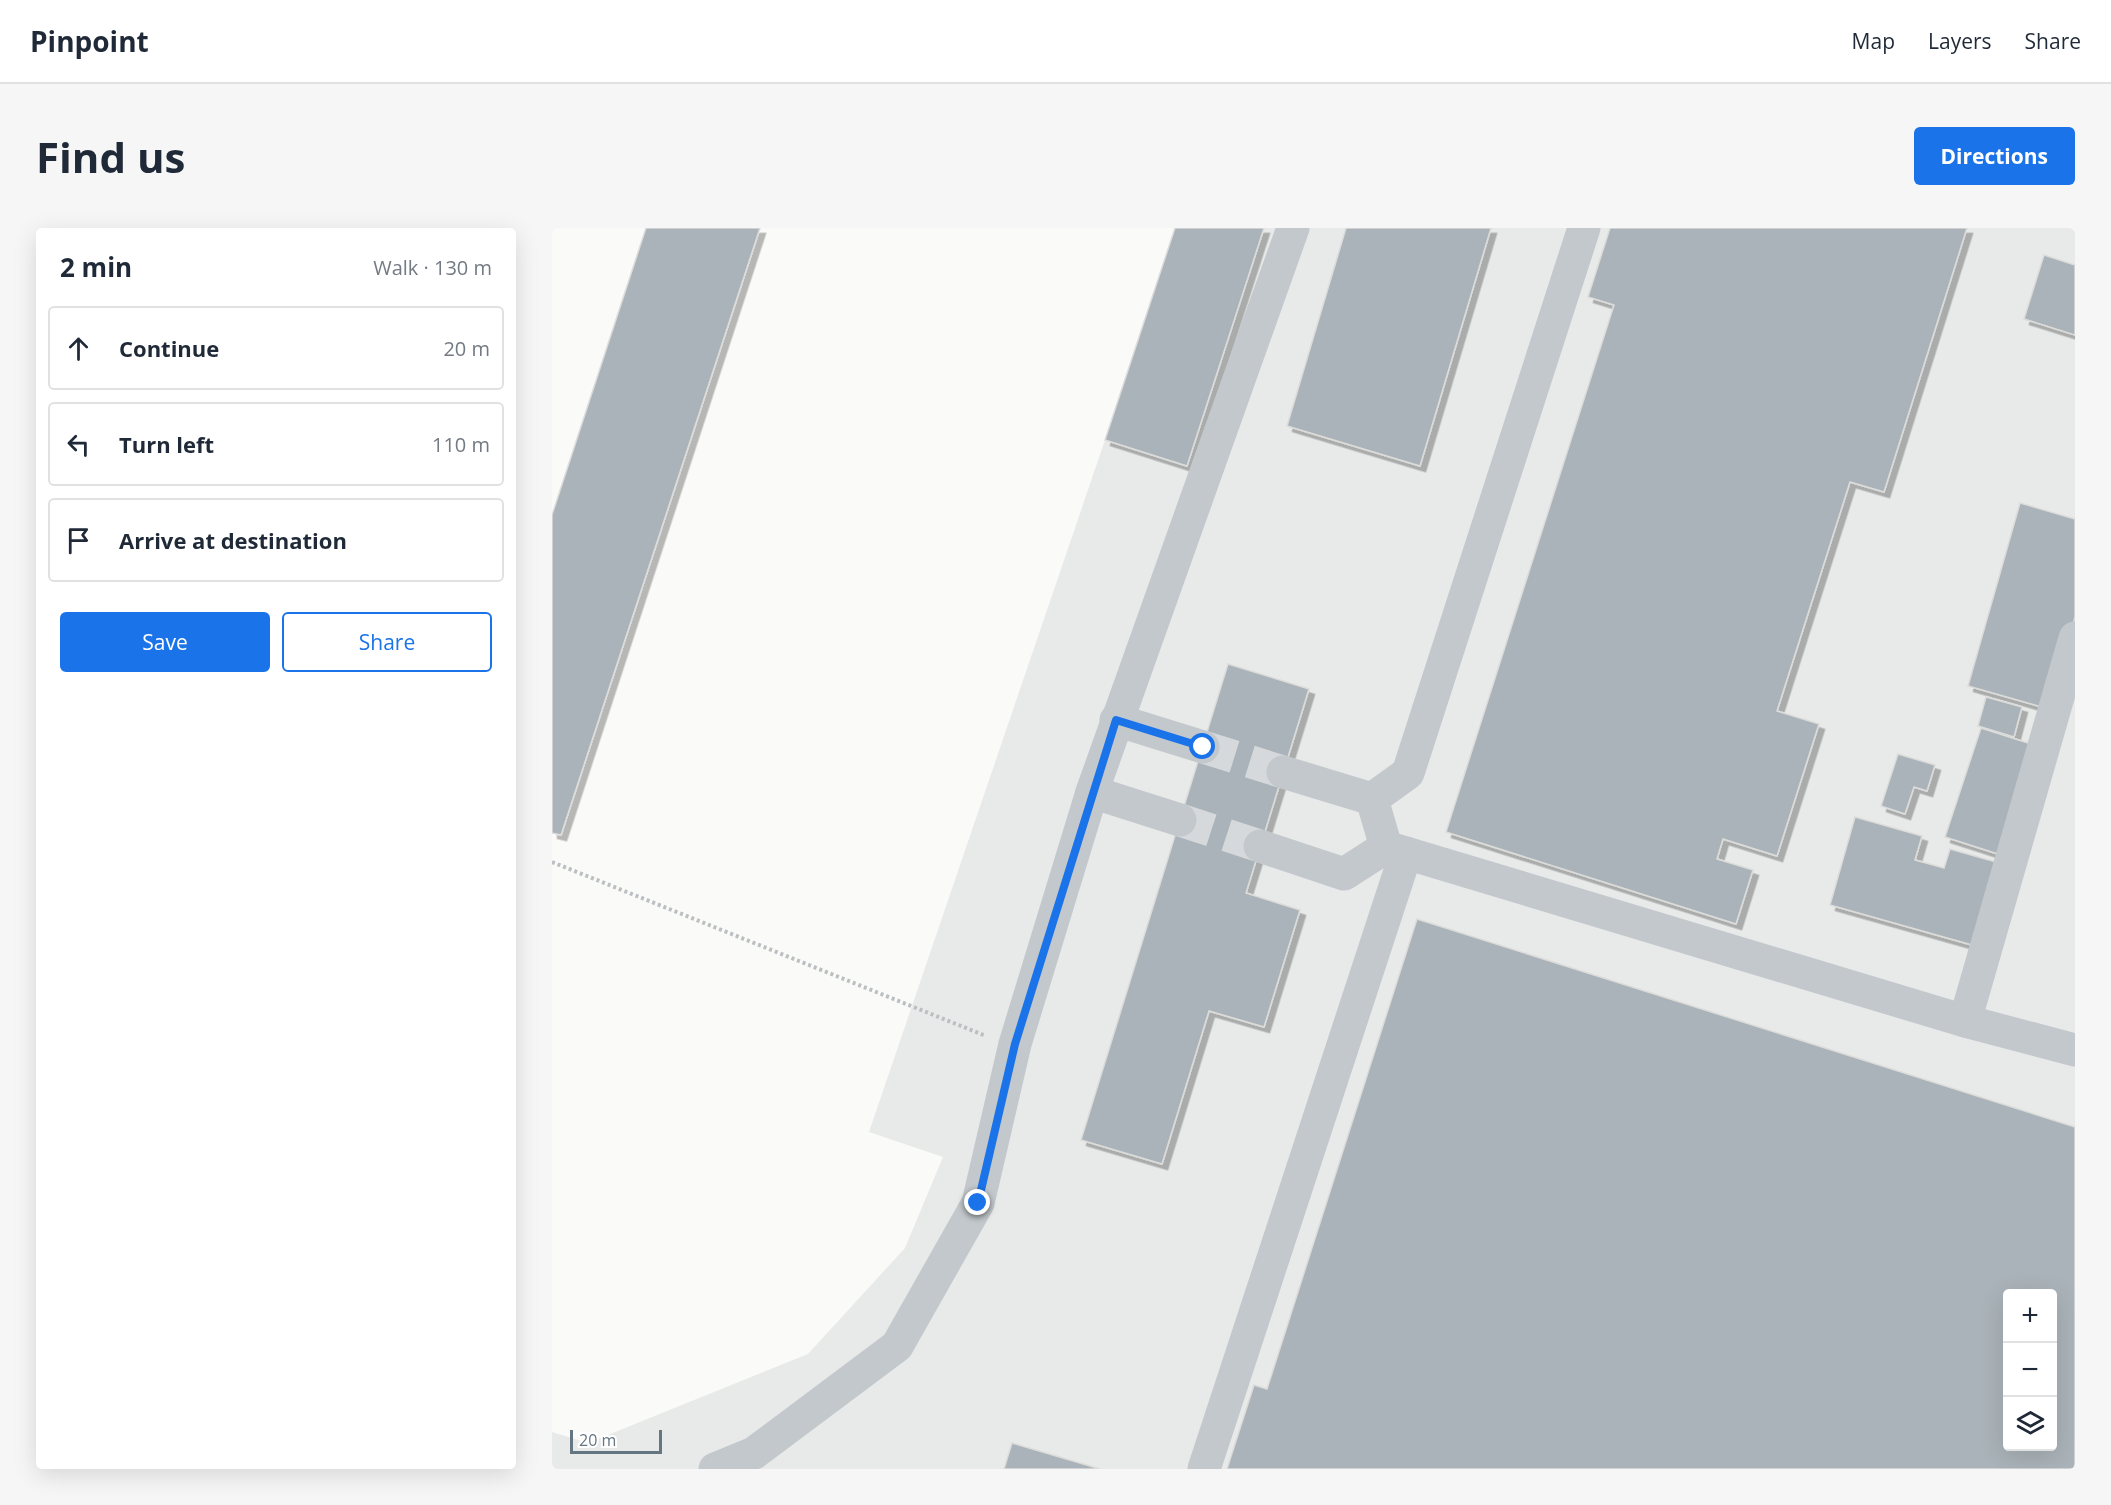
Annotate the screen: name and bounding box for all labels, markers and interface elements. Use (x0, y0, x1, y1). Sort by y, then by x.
text: Pinpoint (30, 22, 149, 60)
text: Map (1852, 27, 1895, 55)
text: Layers (1928, 27, 1992, 55)
text: Share (2025, 27, 2081, 55)
button: Directions (1914, 127, 2075, 185)
text: Find us (36, 128, 185, 185)
text: 2 min (60, 249, 132, 285)
text: Walk · 130 m (373, 254, 492, 281)
icon: ahead (62, 332, 95, 365)
text: Continue (119, 333, 219, 363)
text: 20 m (443, 335, 490, 362)
icon: left (62, 428, 95, 461)
text: Turn left (119, 429, 214, 459)
text: 110 m (432, 431, 490, 458)
icon: arrive (62, 524, 95, 557)
text: Arrive at destination (119, 525, 347, 555)
button: Save (60, 612, 270, 672)
button: Share (282, 612, 492, 672)
route start (1189, 733, 1215, 759)
route end (964, 1189, 990, 1215)
map controls (2003, 1289, 2057, 1451)
button: + (2003, 1289, 2057, 1343)
button: − (2003, 1343, 2057, 1397)
button: layers (2003, 1397, 2057, 1451)
scale bar (570, 1427, 662, 1454)
text: 20 m (579, 1429, 616, 1451)

